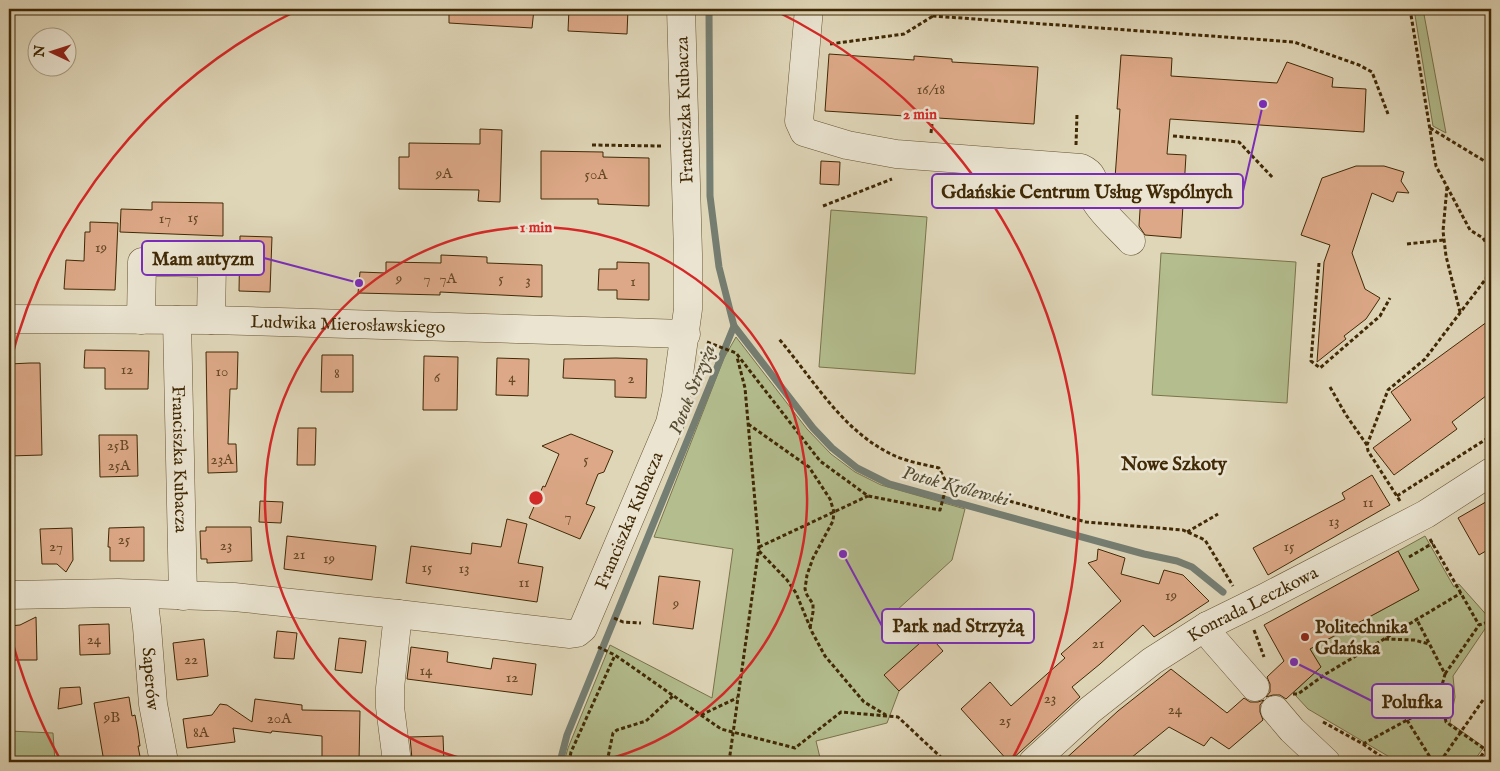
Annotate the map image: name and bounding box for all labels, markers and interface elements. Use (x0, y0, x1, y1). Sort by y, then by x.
north arrow (28, 28, 78, 78)
street label: Franciszka Kubacza (671, 36, 700, 184)
text: N (31, 44, 49, 59)
house number: 16/18 (917, 80, 945, 99)
text: 2 min (903, 105, 937, 124)
house number: 9A (435, 164, 453, 183)
house number: 50A (585, 165, 608, 184)
callout: Gdańskie Centrum Usług Wspólnych (932, 174, 1243, 208)
text: Gdańskie Centrum Usług Wspólnych (941, 181, 1234, 205)
house number: 15 (187, 208, 199, 227)
house number: 17 (159, 209, 171, 228)
text: 1 min (520, 218, 552, 237)
house number: 19 (95, 238, 107, 257)
callout: Mam autyzm (142, 241, 264, 275)
text: Mam autyzm (152, 248, 254, 272)
house number: 9 (395, 269, 402, 288)
house number: 7 (423, 269, 431, 288)
house number: 7A (439, 269, 457, 288)
house number: 5 (498, 269, 504, 288)
house number: 3 (525, 271, 531, 290)
house number: 1 (630, 272, 636, 291)
street label: Ludwika Mierosławskiego (250, 311, 446, 340)
water label: Potok Strzyża (664, 341, 722, 438)
house number: 12 (121, 360, 133, 379)
house number: 10 (216, 362, 228, 381)
house number: 8 (334, 364, 340, 383)
house number: 6 (434, 368, 441, 387)
house number: 4 (508, 368, 516, 387)
house number: 2 (627, 369, 635, 388)
street label: Franciszka Kubacza (165, 385, 192, 533)
house number: 25B (107, 436, 129, 455)
street label: Franciszka Kubacza (591, 448, 670, 593)
house number: 23A (211, 450, 234, 469)
house number: 5 (583, 450, 589, 469)
district label: Nowe Szkoty (1120, 453, 1228, 477)
house number: 25A (108, 456, 131, 475)
water label: Potok Królewski (899, 461, 1013, 513)
centre of rings (527, 489, 545, 507)
house number: 11 (1362, 493, 1374, 512)
house number: 7 (564, 507, 572, 526)
house number: 13 (1328, 512, 1340, 531)
house number: 25 (118, 530, 131, 549)
house number: 23 (220, 536, 232, 555)
house number: 27 (49, 537, 63, 556)
house number: 15 (1283, 537, 1295, 556)
house number: 21 (293, 545, 305, 564)
house number: 19 (323, 549, 335, 568)
house number: 15 (421, 558, 433, 577)
house number: 13 (458, 559, 470, 578)
street label: Konrada Leczkowa (1184, 562, 1323, 648)
house number: 11 (518, 573, 530, 592)
house number: 19 (1165, 586, 1177, 605)
house number: 9 (672, 594, 679, 613)
callout: Park nad Strzyżą (882, 609, 1034, 643)
text: Park nad Strzyżą (892, 615, 1025, 639)
place label: Politechnika Gdańska (1315, 617, 1409, 661)
house number: 24 (87, 630, 102, 649)
marker: Politechnika Gdańska (1299, 631, 1311, 643)
house number: 21 (1092, 634, 1104, 653)
street label: Saperów (136, 646, 164, 713)
house number: 22 (184, 650, 198, 669)
house number: 14 (420, 661, 433, 680)
house number: 12 (506, 668, 518, 687)
callout: Polufka (1372, 684, 1453, 718)
house number: 23 (1044, 689, 1056, 708)
text: Polufka (1381, 691, 1443, 715)
house number: 24 (1168, 700, 1183, 719)
house number: 9B (103, 708, 120, 727)
house number: 20A (267, 709, 292, 728)
house number: 25 (999, 711, 1012, 730)
house number: 8A (193, 723, 210, 742)

